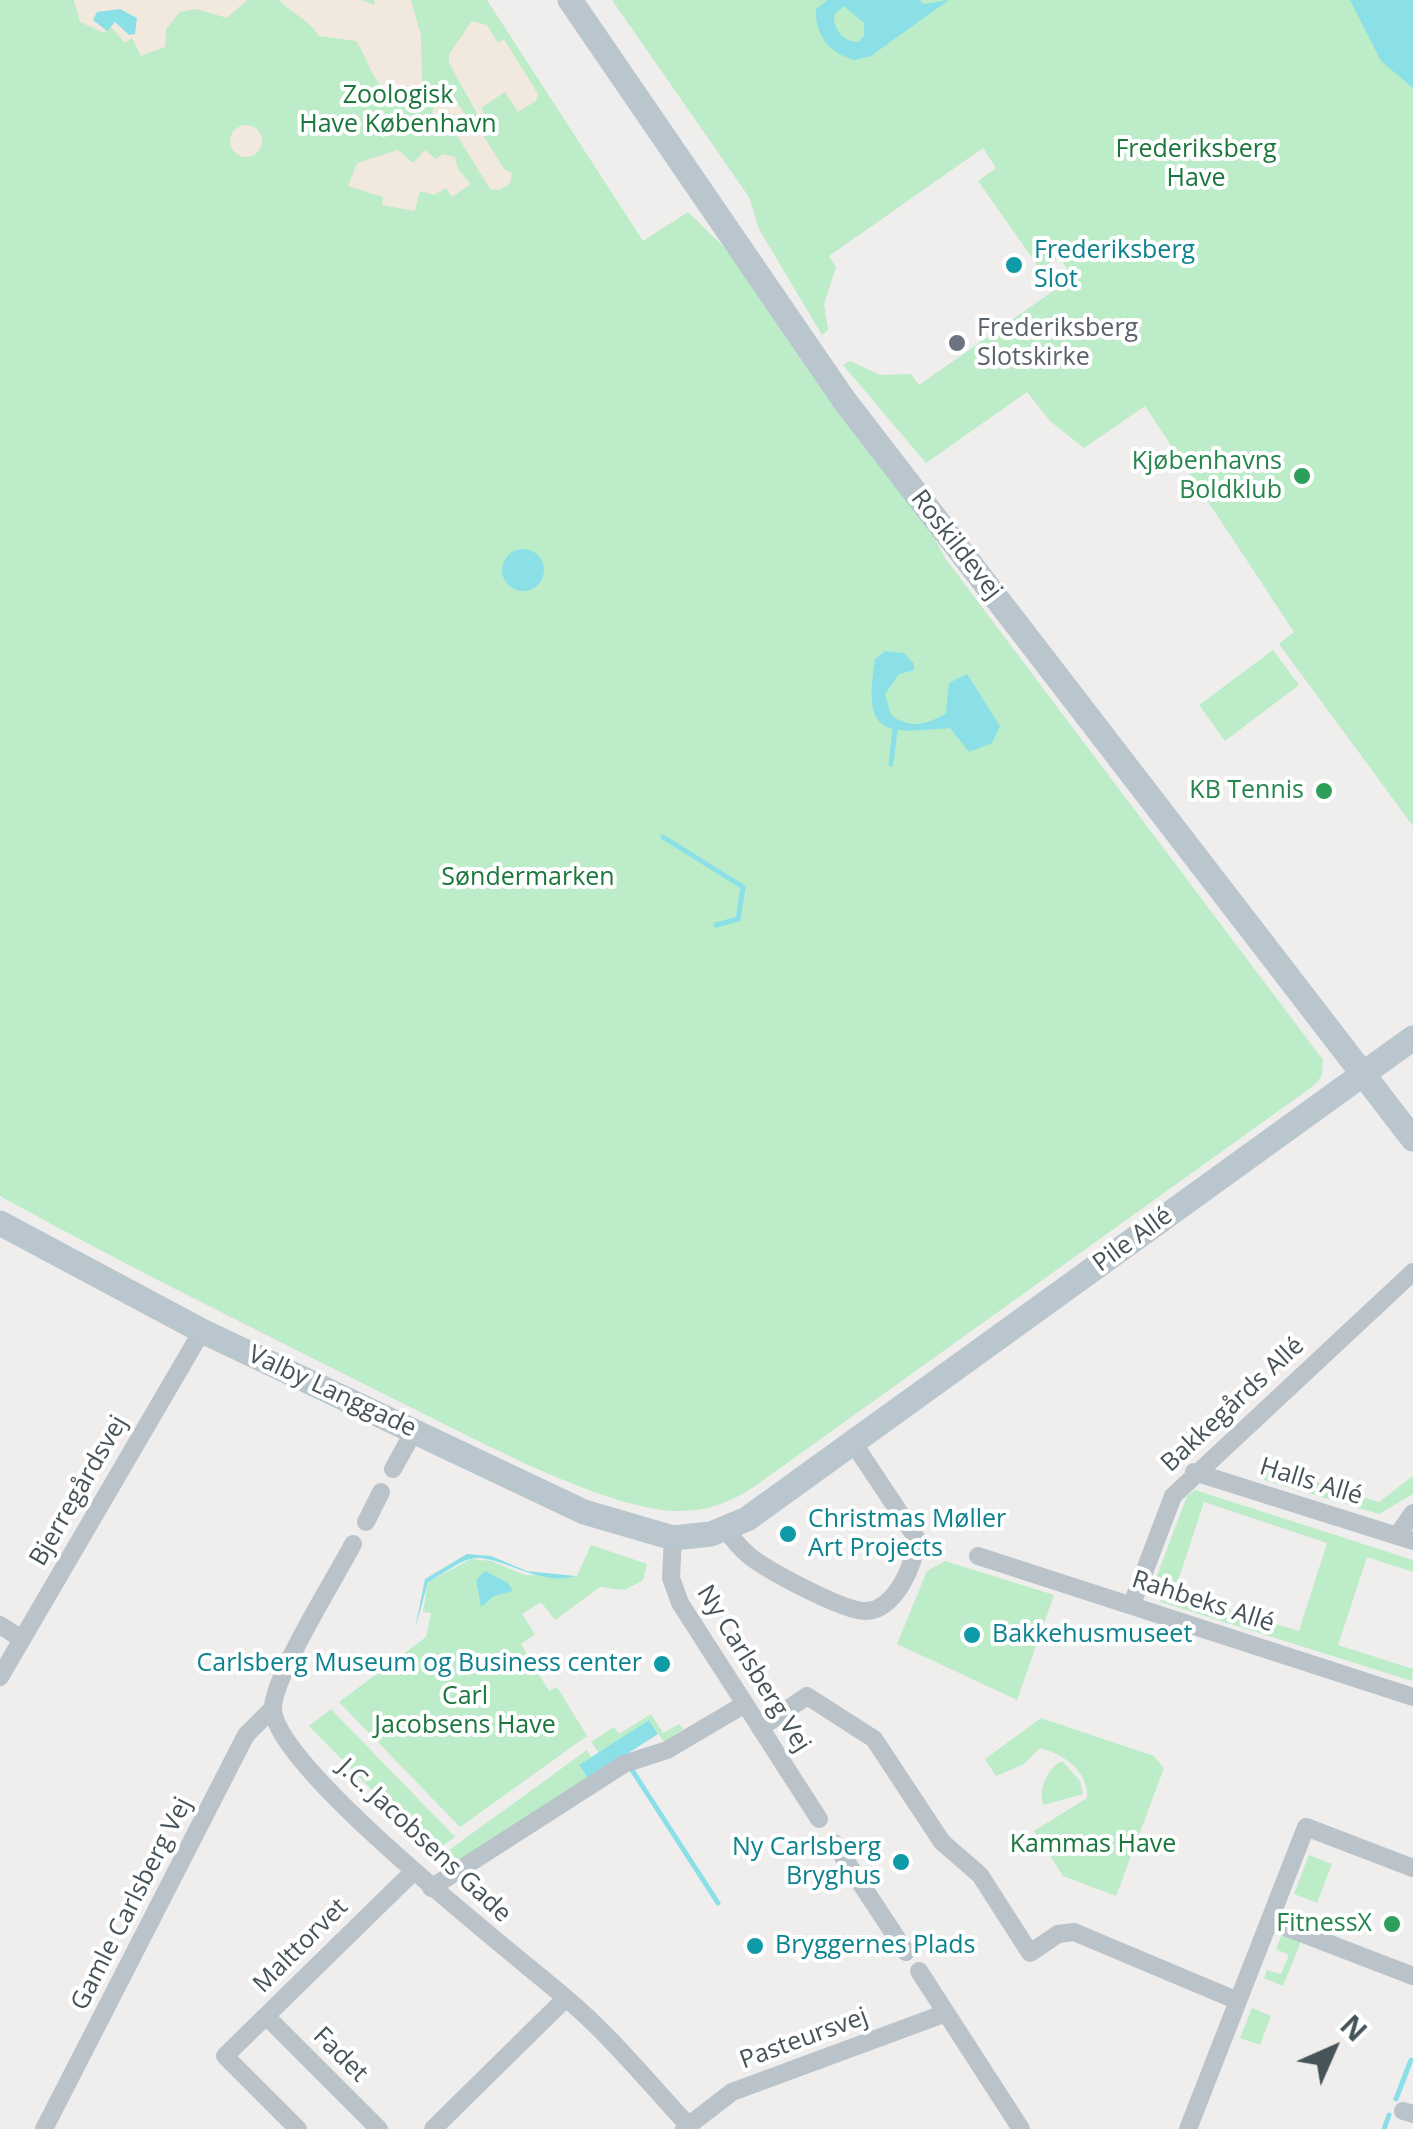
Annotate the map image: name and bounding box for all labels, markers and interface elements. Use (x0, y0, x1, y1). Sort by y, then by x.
park label: Zoologisk Have København (299, 81, 497, 140)
park label: Frederiksberg Have (1115, 135, 1277, 194)
place label: Frederiksberg Slot (1034, 236, 1195, 295)
marker: Frederiksberg Slot (1003, 254, 1025, 276)
place label: Frederiksberg Slotskirke (977, 314, 1138, 373)
marker: Frederiksberg Slotskirke (946, 332, 968, 354)
place label: Kjøbenhavns Boldklub (1132, 447, 1282, 506)
marker: Kjøbenhavns Boldklub (1291, 465, 1313, 487)
street label: Roskildevej (904, 484, 1008, 606)
place label: KB Tennis (1189, 776, 1304, 806)
marker: KB Tennis (1313, 780, 1335, 802)
park label: Søndermarken (441, 863, 615, 893)
street label: Pile Allé (1088, 1201, 1178, 1279)
street label: Bakkegårds Allé (1155, 1331, 1311, 1479)
street label: Valby Langgade (243, 1340, 421, 1444)
street label: Bjerregårdsvej (24, 1410, 134, 1572)
street label: Halls Allé (1256, 1452, 1366, 1512)
place label: Christmas Møller Art Projects (808, 1505, 1006, 1564)
marker: Christmas Møller Art Projects (777, 1523, 799, 1545)
street label: Rahbeks Allé (1128, 1565, 1278, 1639)
street label: Ny Carlsberg Vej (690, 1580, 816, 1758)
place label: Bakkehusmuseet (992, 1620, 1192, 1650)
marker: Bakkehusmuseet (961, 1624, 983, 1646)
place label: Carlsberg Museum og Business center (197, 1649, 642, 1679)
marker: Carlsberg Museum og Business center (651, 1653, 673, 1675)
park label: Carl Jacobsens Have (374, 1682, 556, 1741)
street label: J.C. Jacobsens Gade (331, 1753, 517, 1929)
street label: Gamle Carlsberg Vej (65, 1792, 199, 2016)
park label: Kammas Have (1010, 1830, 1176, 1860)
place label: Ny Carlsberg Bryghus (732, 1833, 881, 1892)
marker: Ny Carlsberg Bryghus (890, 1851, 912, 1873)
street label: Malttorvet (248, 1893, 354, 1999)
place label: FitnessX (1276, 1909, 1372, 1939)
marker: FitnessX (1381, 1913, 1403, 1935)
place label: Bryggernes Plads (775, 1931, 976, 1961)
marker: Bryggernes Plads (744, 1935, 766, 1957)
north arrow (1283, 1999, 1383, 2099)
street label: Pasteursvej (736, 2002, 872, 2076)
text: N (1333, 2006, 1376, 2049)
street label: Fadet (306, 2021, 374, 2089)

